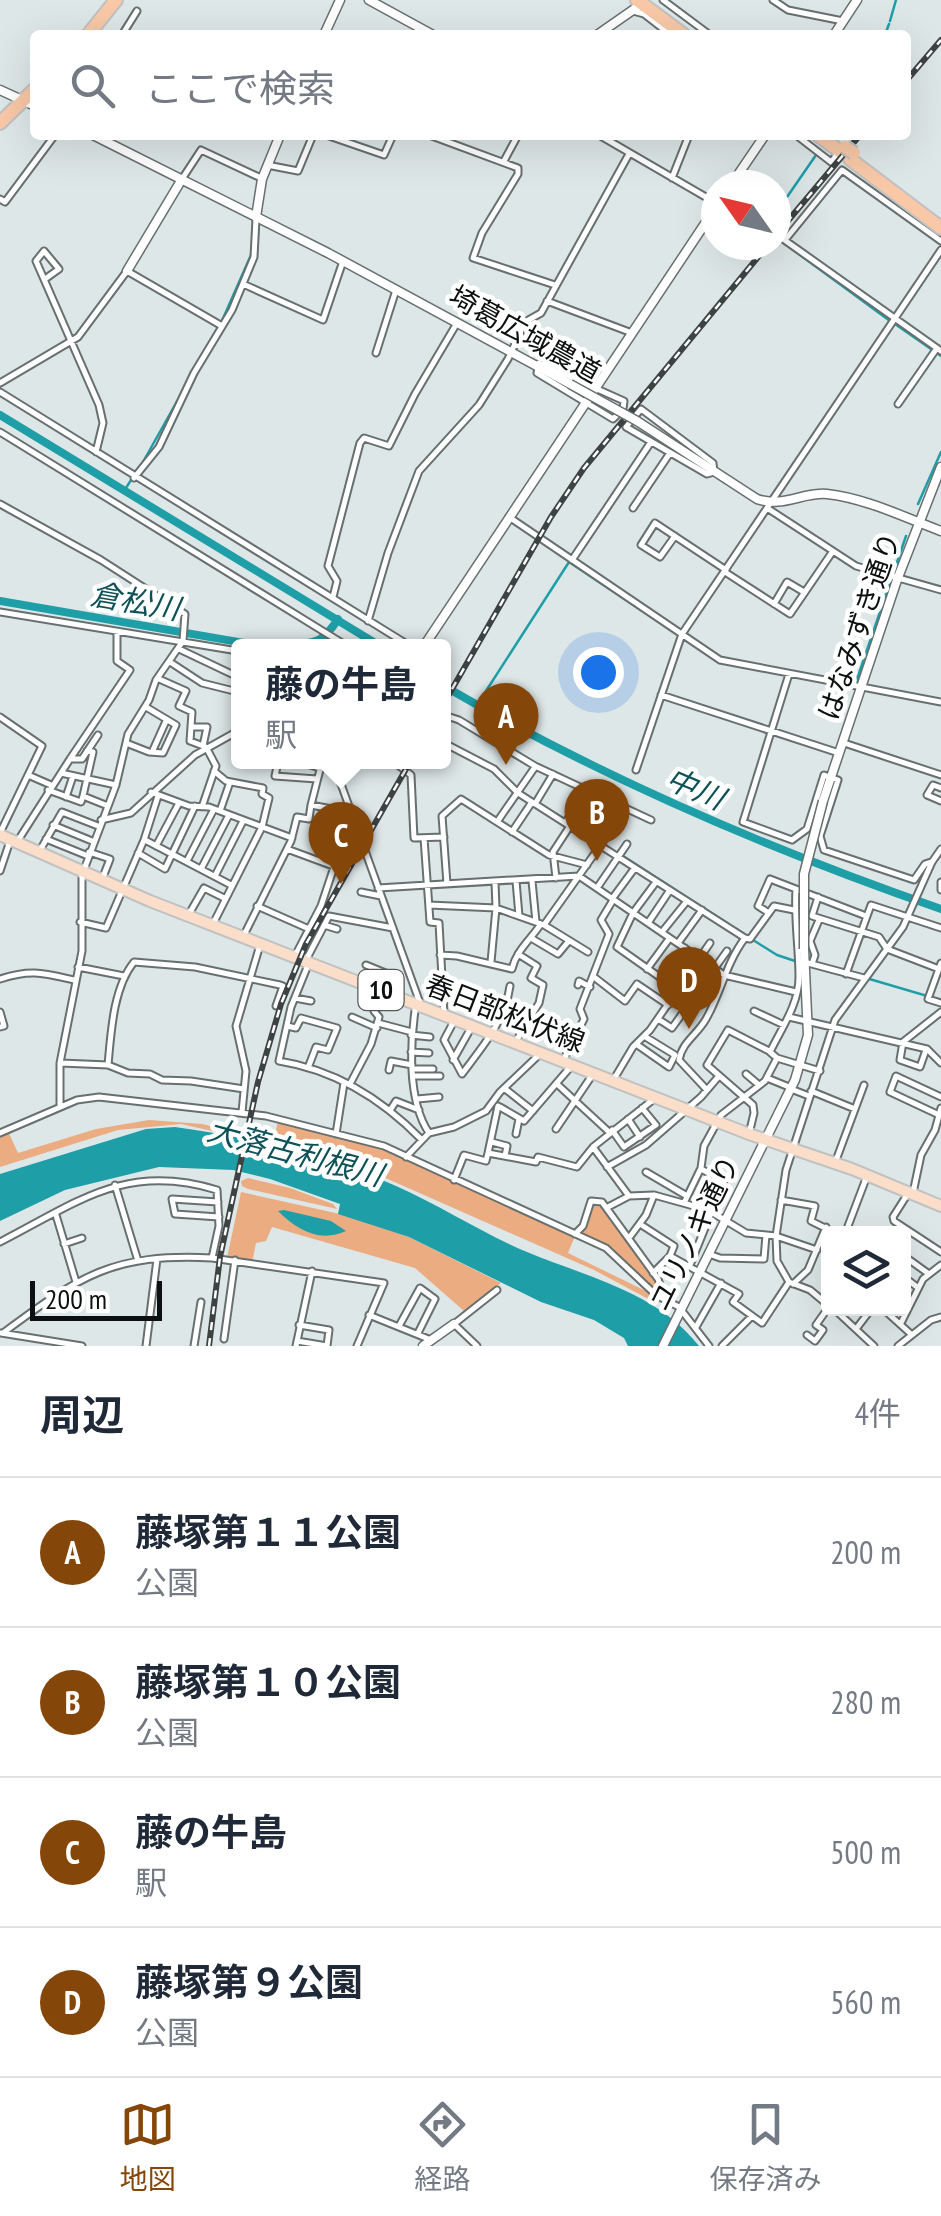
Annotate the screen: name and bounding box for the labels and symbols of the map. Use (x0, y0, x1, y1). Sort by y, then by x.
north arrow (701, 170, 791, 260)
street label: 埼葛広域農道 (443, 277, 608, 390)
street label: はなみずき通り (809, 527, 908, 725)
water label: 倉松川 (88, 574, 186, 628)
your location (573, 647, 624, 698)
pin: A (474, 682, 538, 765)
water label: 中川 (660, 758, 734, 818)
pin: B (564, 778, 630, 861)
pin: C (308, 802, 374, 884)
pin: D (656, 946, 722, 1029)
street label: 春日部松伏線 (420, 965, 590, 1060)
road number: 10 (358, 970, 404, 1010)
water label: 大落古利根川 (203, 1109, 390, 1194)
street label: ユリノキ通り (640, 1149, 747, 1316)
scale bar (30, 1276, 162, 1320)

